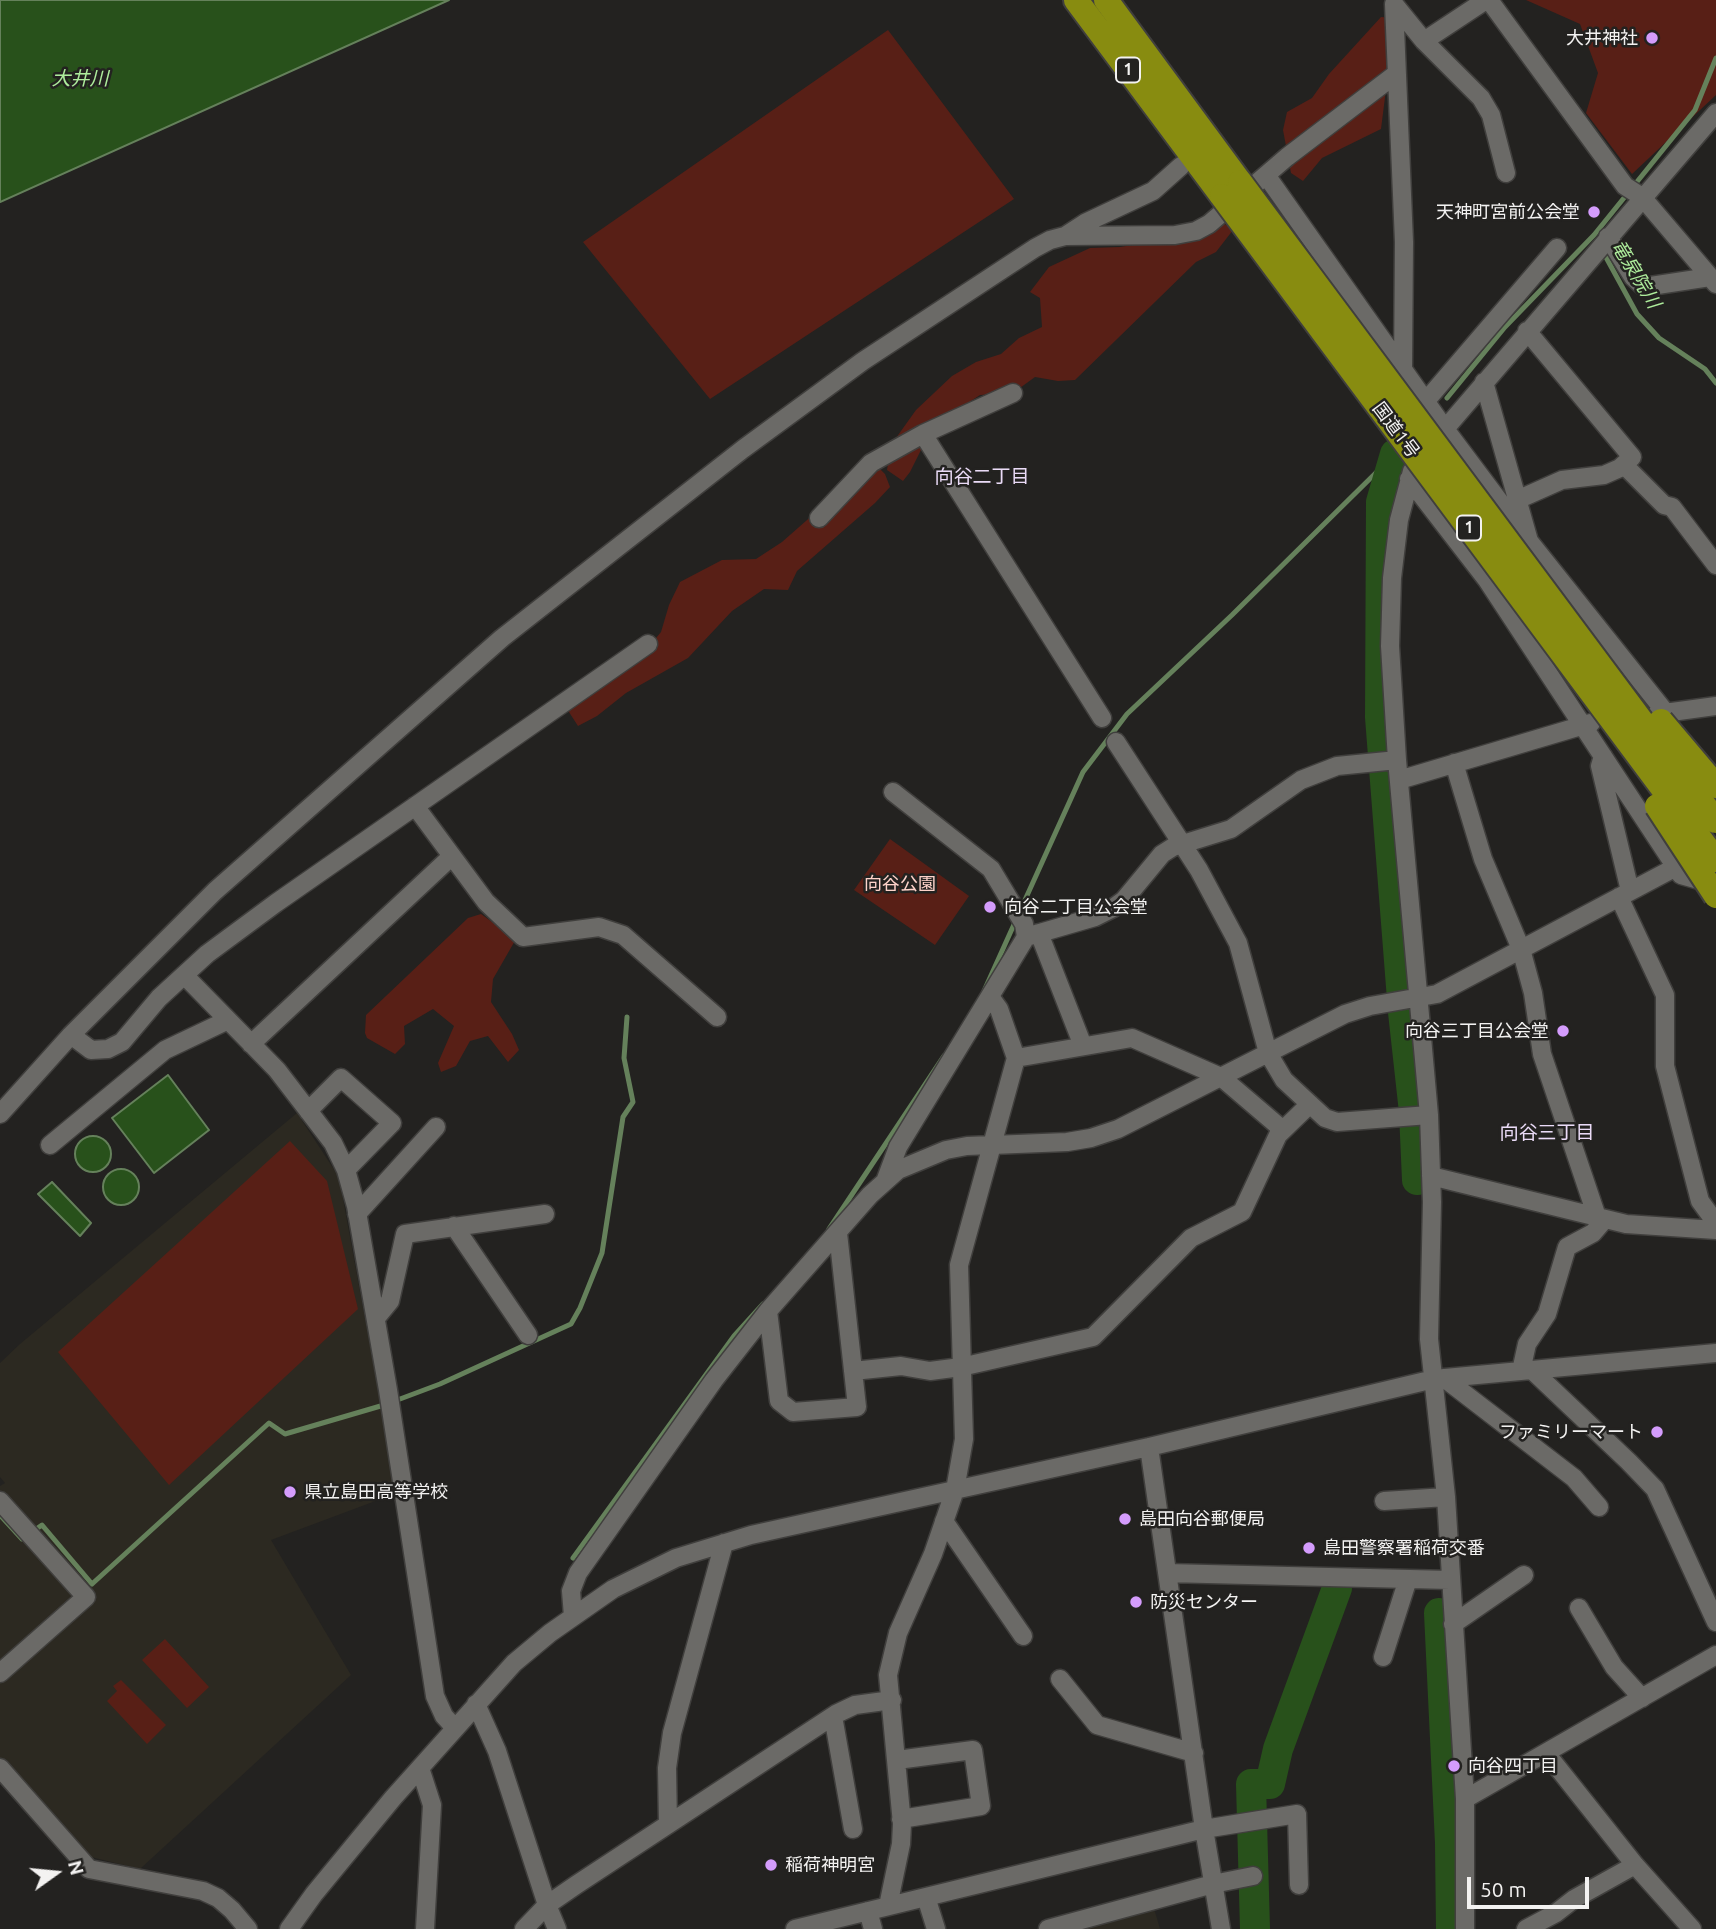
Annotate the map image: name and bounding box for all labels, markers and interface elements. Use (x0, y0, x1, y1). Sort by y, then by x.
place label: 大井神社 (1566, 27, 1638, 49)
marker: 大井神社 (1644, 30, 1660, 46)
road number: 1 (1116, 58, 1140, 82)
water label: 大井川 (52, 68, 108, 90)
place label: 天神町宮前公会堂 (1436, 201, 1580, 223)
marker: 天神町宮前公会堂 (1586, 204, 1602, 220)
water label: 竜泉院川 (1607, 236, 1665, 312)
street label: 国道1号 (1368, 398, 1424, 462)
district label: 向谷二丁目 (935, 466, 1029, 488)
road number: 1 (1457, 516, 1481, 540)
park label: 向谷公園 (864, 873, 936, 895)
place label: 向谷二丁目公会堂 (1004, 896, 1148, 918)
marker: 向谷二丁目公会堂 (982, 899, 998, 915)
place label: 向谷三丁目公会堂 (1405, 1020, 1549, 1042)
marker: 向谷三丁目公会堂 (1555, 1023, 1571, 1039)
district label: 向谷三丁目 (1500, 1122, 1594, 1144)
place label: ファミリーマート (1499, 1421, 1643, 1443)
marker: ファミリーマート (1649, 1424, 1665, 1440)
place label: 県立島田高等学校 (304, 1481, 448, 1503)
marker: 県立島田高等学校 (282, 1484, 298, 1500)
place label: 島田向谷郵便局 (1139, 1508, 1265, 1530)
marker: 島田向谷郵便局 (1117, 1511, 1133, 1527)
place label: 島田警察署稲荷交番 (1323, 1537, 1485, 1559)
marker: 島田警察署稲荷交番 (1301, 1540, 1317, 1556)
place label: 防災センター (1150, 1591, 1258, 1613)
marker: 防災センター (1128, 1594, 1144, 1610)
place label: 向谷四丁目 (1468, 1755, 1558, 1777)
marker: 向谷四丁目 (1446, 1758, 1462, 1774)
north arrow (21, 1838, 91, 1908)
place label: 稲荷神明宮 (785, 1854, 875, 1876)
marker: 稲荷神明宮 (763, 1857, 779, 1873)
text: N (64, 1858, 89, 1877)
scale bar (1471, 1862, 1594, 1906)
text: 50 m (1480, 1877, 1527, 1901)

